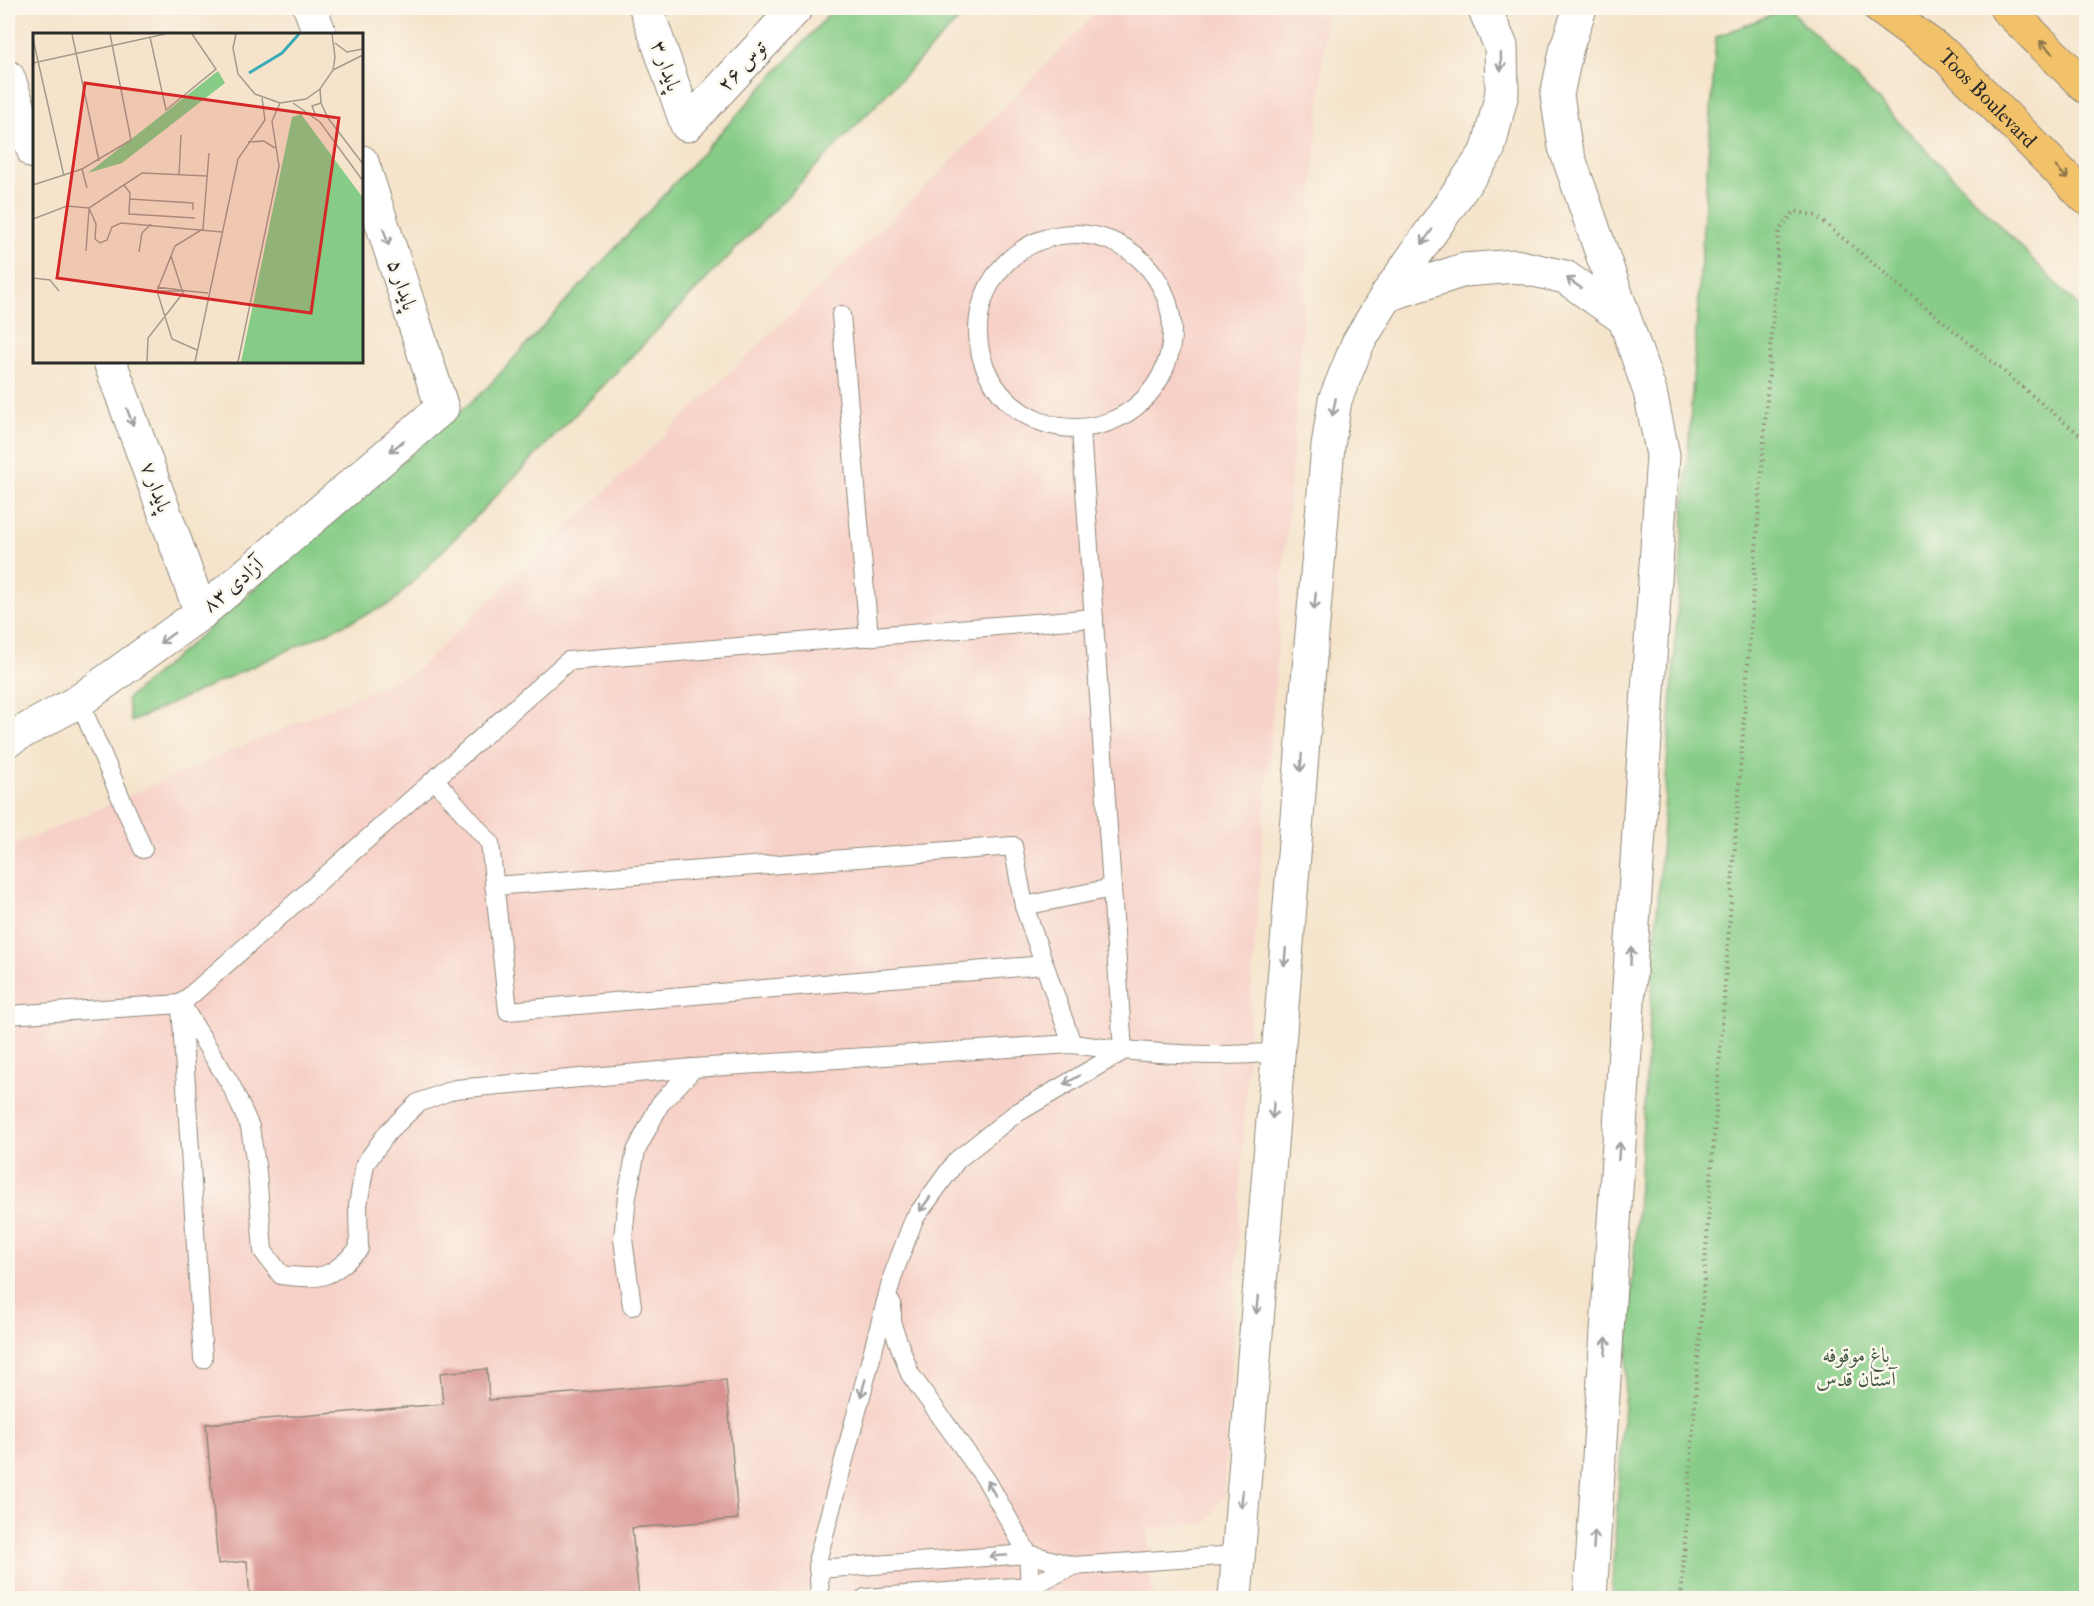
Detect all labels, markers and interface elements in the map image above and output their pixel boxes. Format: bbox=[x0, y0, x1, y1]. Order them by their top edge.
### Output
inset map bbox=[33, 33, 363, 363]
street label: توس ۲۶ bbox=[711, 34, 773, 98]
street label: پایدار ۳ bbox=[644, 37, 688, 96]
one-way arrow bbox=[2039, 40, 2054, 55]
street label: Toos Boulevard bbox=[1933, 43, 2043, 154]
one-way arrow bbox=[1495, 52, 1507, 72]
one-way arrow bbox=[2055, 166, 2069, 181]
one-way arrow bbox=[381, 227, 392, 246]
one-way arrow bbox=[1421, 228, 1433, 244]
street label: پایدار ۵ bbox=[380, 256, 423, 315]
one-way arrow bbox=[1566, 277, 1583, 289]
one-way arrow bbox=[1328, 396, 1339, 416]
one-way arrow bbox=[126, 407, 137, 425]
one-way arrow bbox=[389, 439, 405, 452]
street label: پایدار ۷ bbox=[133, 458, 178, 517]
street label: آزادی ۸۳ bbox=[197, 550, 271, 618]
one-way arrow bbox=[1309, 590, 1320, 610]
one-way arrow bbox=[159, 631, 175, 644]
one-way arrow bbox=[1295, 752, 1306, 772]
one-way arrow bbox=[1279, 947, 1290, 967]
one-way arrow bbox=[1626, 947, 1637, 967]
one-way arrow bbox=[1064, 1075, 1081, 1087]
one-way arrow bbox=[1267, 1100, 1278, 1120]
one-way arrow bbox=[1613, 1141, 1624, 1161]
one-way arrow bbox=[919, 1195, 931, 1211]
one-way arrow bbox=[1251, 1294, 1262, 1314]
one-way arrow bbox=[1601, 1336, 1612, 1356]
park label: باغ موقوفه آستان قدس bbox=[1816, 1342, 1898, 1393]
one-way arrow bbox=[857, 1378, 868, 1397]
one-way arrow bbox=[984, 1479, 996, 1496]
one-way arrow bbox=[1236, 1489, 1247, 1508]
one-way arrow bbox=[1588, 1531, 1599, 1551]
one-way arrow bbox=[988, 1551, 1008, 1562]

